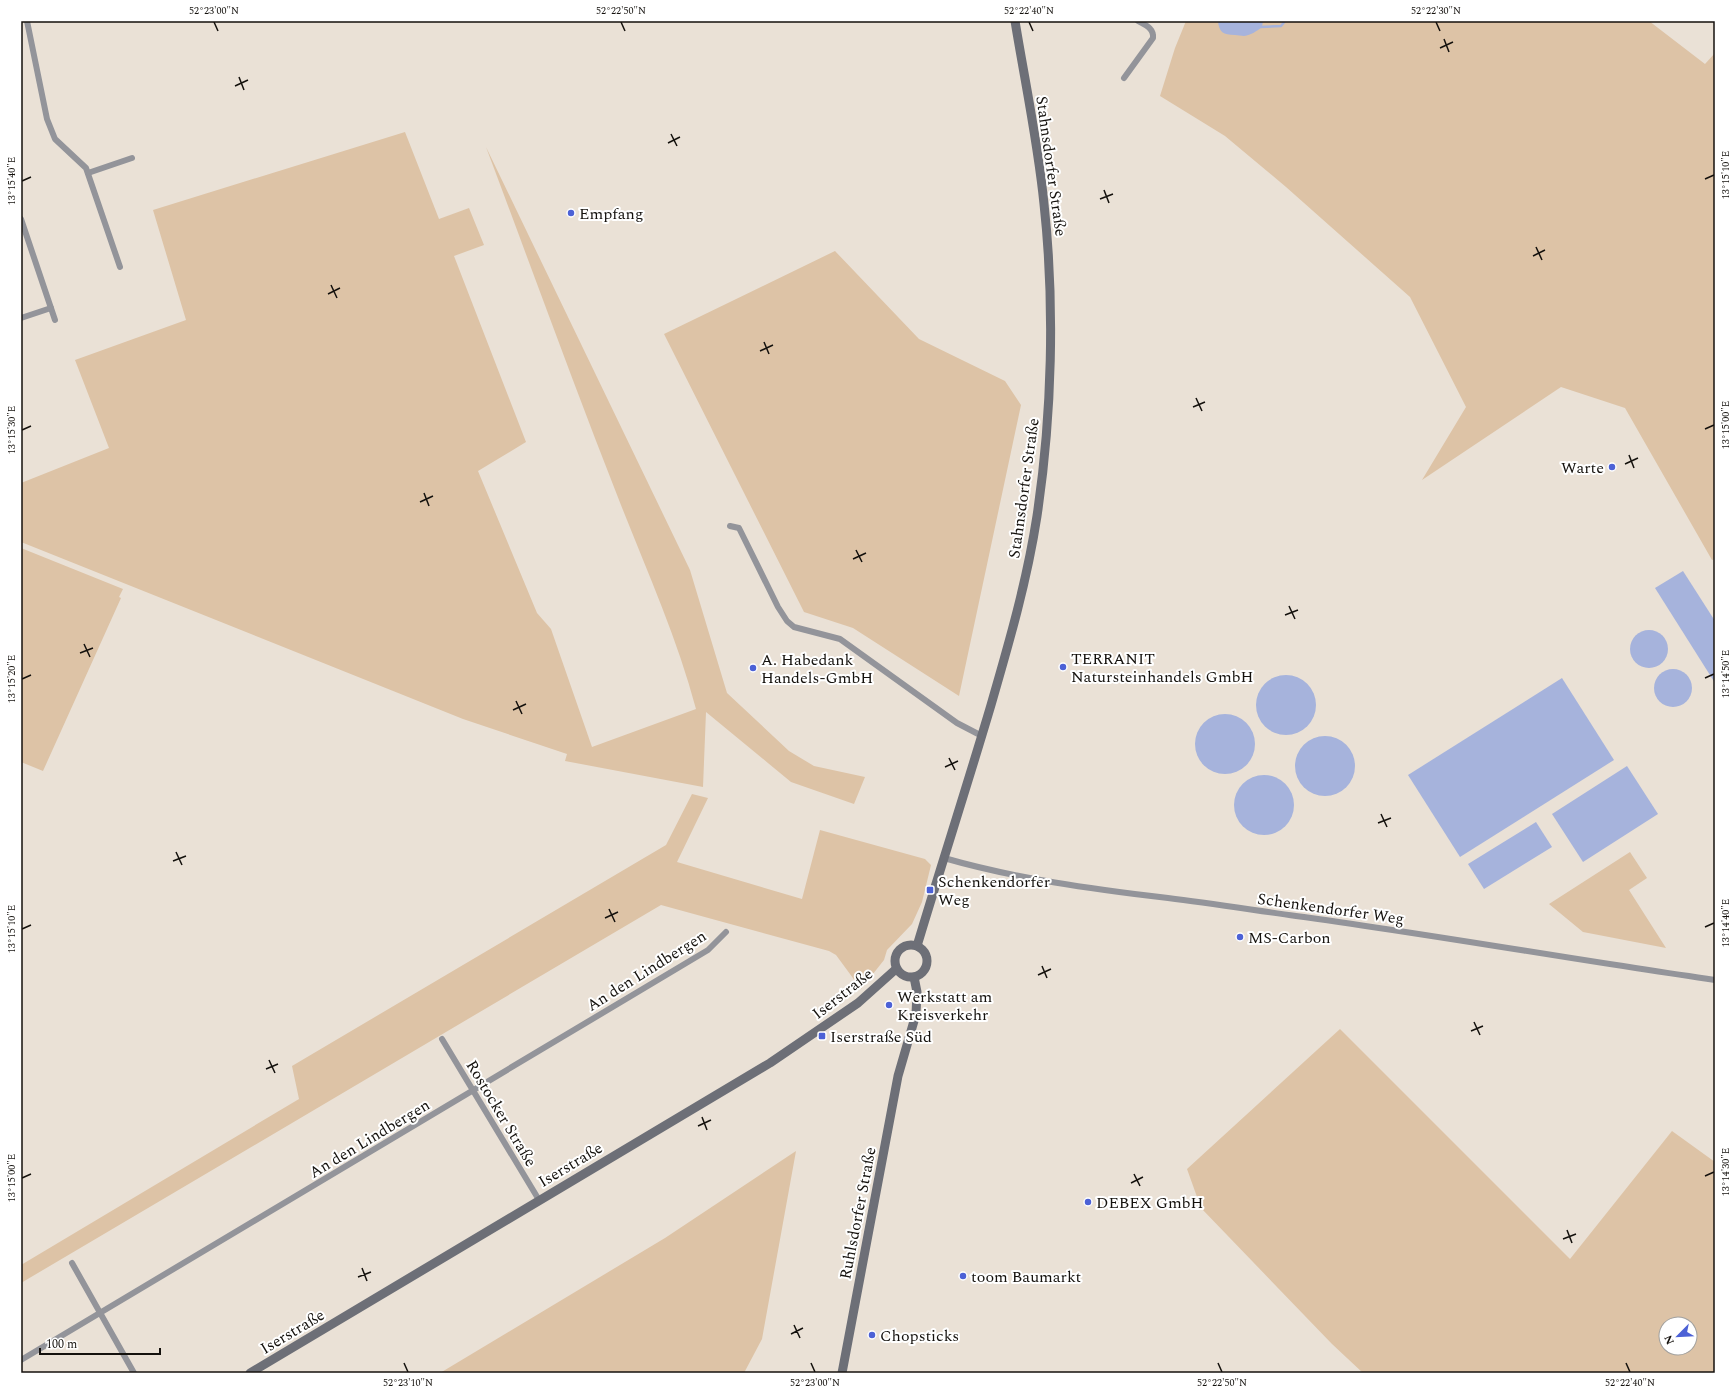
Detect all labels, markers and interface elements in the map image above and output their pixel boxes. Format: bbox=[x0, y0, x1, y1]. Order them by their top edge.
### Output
text: 52°23'00"N bbox=[189, 3, 239, 19]
text: 52°22'50"N bbox=[596, 3, 646, 19]
text: 52°22'40"N bbox=[1004, 3, 1054, 19]
text: 52°22'30"N bbox=[1411, 3, 1461, 19]
street label: Stahnsdorfer Straße bbox=[1029, 94, 1073, 238]
text: 13°15'10"E bbox=[1718, 151, 1734, 199]
text: 13°15'40"E bbox=[4, 157, 20, 205]
place label: Empfang bbox=[579, 202, 644, 226]
marker: Empfang bbox=[566, 208, 576, 218]
text: 13°15'00"E bbox=[1718, 401, 1734, 449]
text: 13°15'30"E bbox=[4, 406, 20, 454]
street label: Stahnsdorfer Straße bbox=[1002, 416, 1046, 560]
place label: Warte bbox=[1561, 456, 1604, 480]
marker: Warte bbox=[1607, 462, 1617, 472]
place label: TERRANIT Natursteinhandels GmbH bbox=[1071, 647, 1253, 689]
place label: A. Habedank Handels-GmbH bbox=[761, 648, 873, 690]
text: 13°14'50"E bbox=[1718, 650, 1734, 698]
text: 13°15'20"E bbox=[4, 655, 20, 703]
marker: TERRANIT Natursteinhandels GmbH bbox=[1058, 662, 1068, 672]
marker: A. Habedank Handels-GmbH bbox=[748, 663, 758, 673]
place label: Schenkendorfer Weg bbox=[938, 870, 1050, 912]
marker: Schenkendorfer Weg bbox=[925, 885, 935, 895]
street label: Schenkendorfer Weg bbox=[1256, 887, 1406, 931]
text: 13°14'40"E bbox=[1718, 899, 1734, 947]
text: 13°15'10"E bbox=[4, 905, 20, 953]
street label: An den Lindbergen bbox=[582, 924, 711, 1017]
place label: MS-Carbon bbox=[1248, 926, 1331, 950]
marker: MS-Carbon bbox=[1235, 932, 1245, 942]
street label: Iserstraße bbox=[807, 962, 878, 1025]
place label: Werkstatt am Kreisverkehr bbox=[897, 985, 992, 1027]
marker: Werkstatt am Kreisverkehr bbox=[884, 1000, 894, 1010]
place label: Iserstraße Süd bbox=[830, 1025, 932, 1049]
marker: Iserstraße Süd bbox=[817, 1031, 827, 1041]
street label: Rostocker Straße bbox=[460, 1056, 543, 1172]
street label: An den Lindbergen bbox=[304, 1093, 435, 1185]
street label: Iserstraße bbox=[534, 1136, 607, 1194]
street label: Ruhlsdorfer Straße bbox=[833, 1145, 883, 1281]
text: 13°14'30"E bbox=[1718, 1148, 1734, 1196]
text: 13°15'00"E bbox=[4, 1154, 20, 1202]
place label: DEBEX GmbH bbox=[1096, 1191, 1203, 1215]
marker: DEBEX GmbH bbox=[1083, 1197, 1093, 1207]
place label: toom Baumarkt bbox=[971, 1265, 1082, 1289]
marker: toom Baumarkt bbox=[958, 1271, 968, 1281]
street label: Iserstraße bbox=[256, 1303, 329, 1361]
north arrow bbox=[1658, 1316, 1698, 1356]
place label: Chopsticks bbox=[880, 1324, 959, 1348]
scale bar bbox=[40, 1330, 160, 1356]
marker: Chopsticks bbox=[867, 1330, 877, 1340]
text: N bbox=[1660, 1332, 1679, 1347]
text: 100 m bbox=[46, 1335, 77, 1354]
text: 52°23'10"N bbox=[383, 1375, 433, 1391]
text: 52°23'00"N bbox=[790, 1375, 840, 1391]
text: 52°22'50"N bbox=[1197, 1375, 1247, 1391]
text: 52°22'40"N bbox=[1605, 1375, 1655, 1391]

